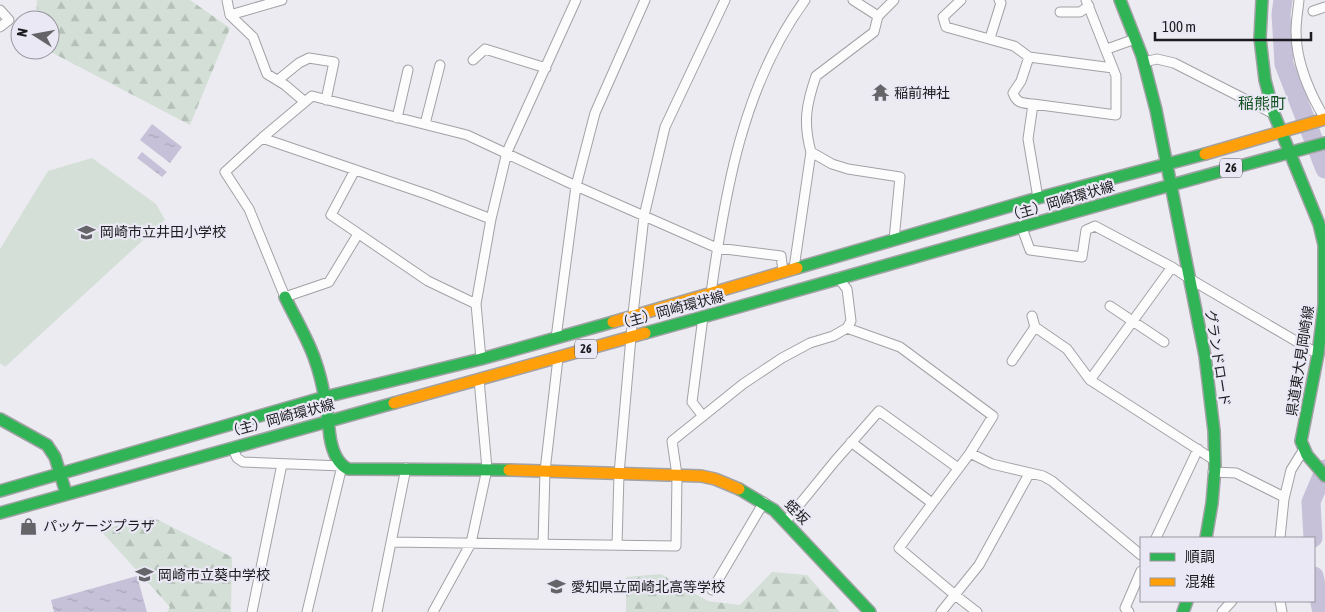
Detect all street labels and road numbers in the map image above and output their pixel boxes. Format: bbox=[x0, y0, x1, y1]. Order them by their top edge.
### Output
road number: 26 bbox=[1220, 158, 1242, 178]
street label: （主）岡崎環状線 bbox=[1004, 178, 1116, 224]
street label: （主）岡崎環状線 bbox=[614, 288, 726, 332]
street label: 県道東大見岡崎線 bbox=[1283, 304, 1317, 418]
street label: グランドロード bbox=[1202, 308, 1234, 408]
road number: 26 bbox=[575, 339, 597, 358]
street label: （主）岡崎環状線 bbox=[224, 396, 336, 440]
street label: 蛭坂 bbox=[781, 496, 813, 528]

